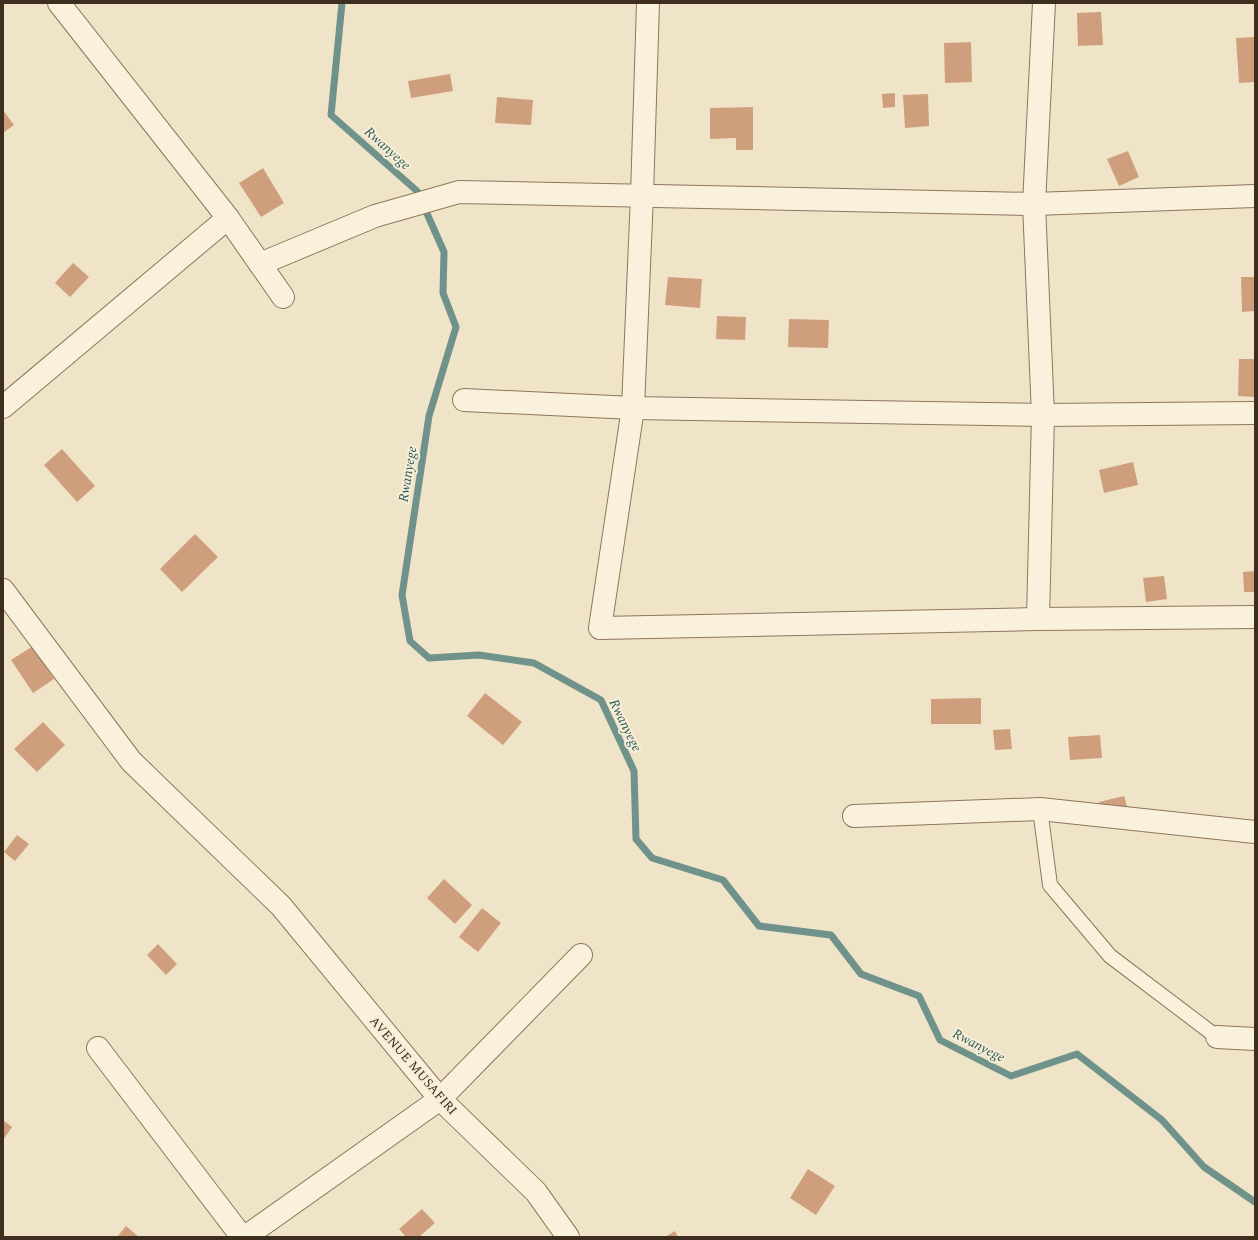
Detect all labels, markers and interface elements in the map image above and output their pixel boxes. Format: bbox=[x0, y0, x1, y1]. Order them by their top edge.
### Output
water label: Rwanyege bbox=[360, 122, 416, 175]
water label: Rwanyege bbox=[393, 444, 422, 504]
water label: Rwanyege bbox=[604, 695, 647, 755]
street label: AVENUE MUSAFIRI bbox=[365, 1012, 462, 1120]
water label: Rwanyege bbox=[949, 1023, 1009, 1068]

